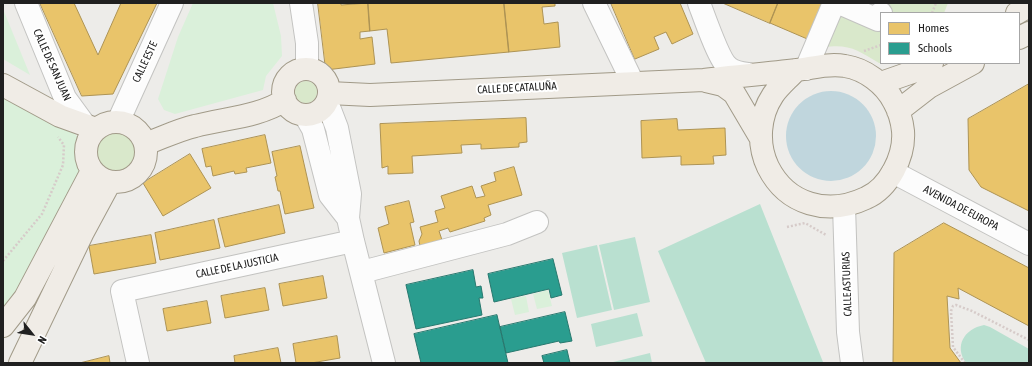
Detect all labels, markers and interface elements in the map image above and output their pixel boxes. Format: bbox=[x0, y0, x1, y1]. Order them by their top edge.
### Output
legend bbox=[880, 12, 1020, 64]
text: Homes bbox=[918, 21, 949, 35]
street label: CALLE DE SAN JUAN bbox=[30, 27, 74, 103]
street label: CALLE ESTE bbox=[130, 39, 160, 85]
text: Schools bbox=[918, 41, 952, 55]
street label: CALLE DE CATALUÑA bbox=[477, 79, 557, 97]
street label: AVENIDA DE EUROPA bbox=[921, 183, 1001, 233]
street label: CALLE DE LA JUSTICIA bbox=[195, 251, 279, 281]
street label: CALLE ASTURIAS bbox=[839, 251, 855, 317]
north arrow bbox=[12, 314, 52, 354]
text: N bbox=[36, 334, 49, 346]

